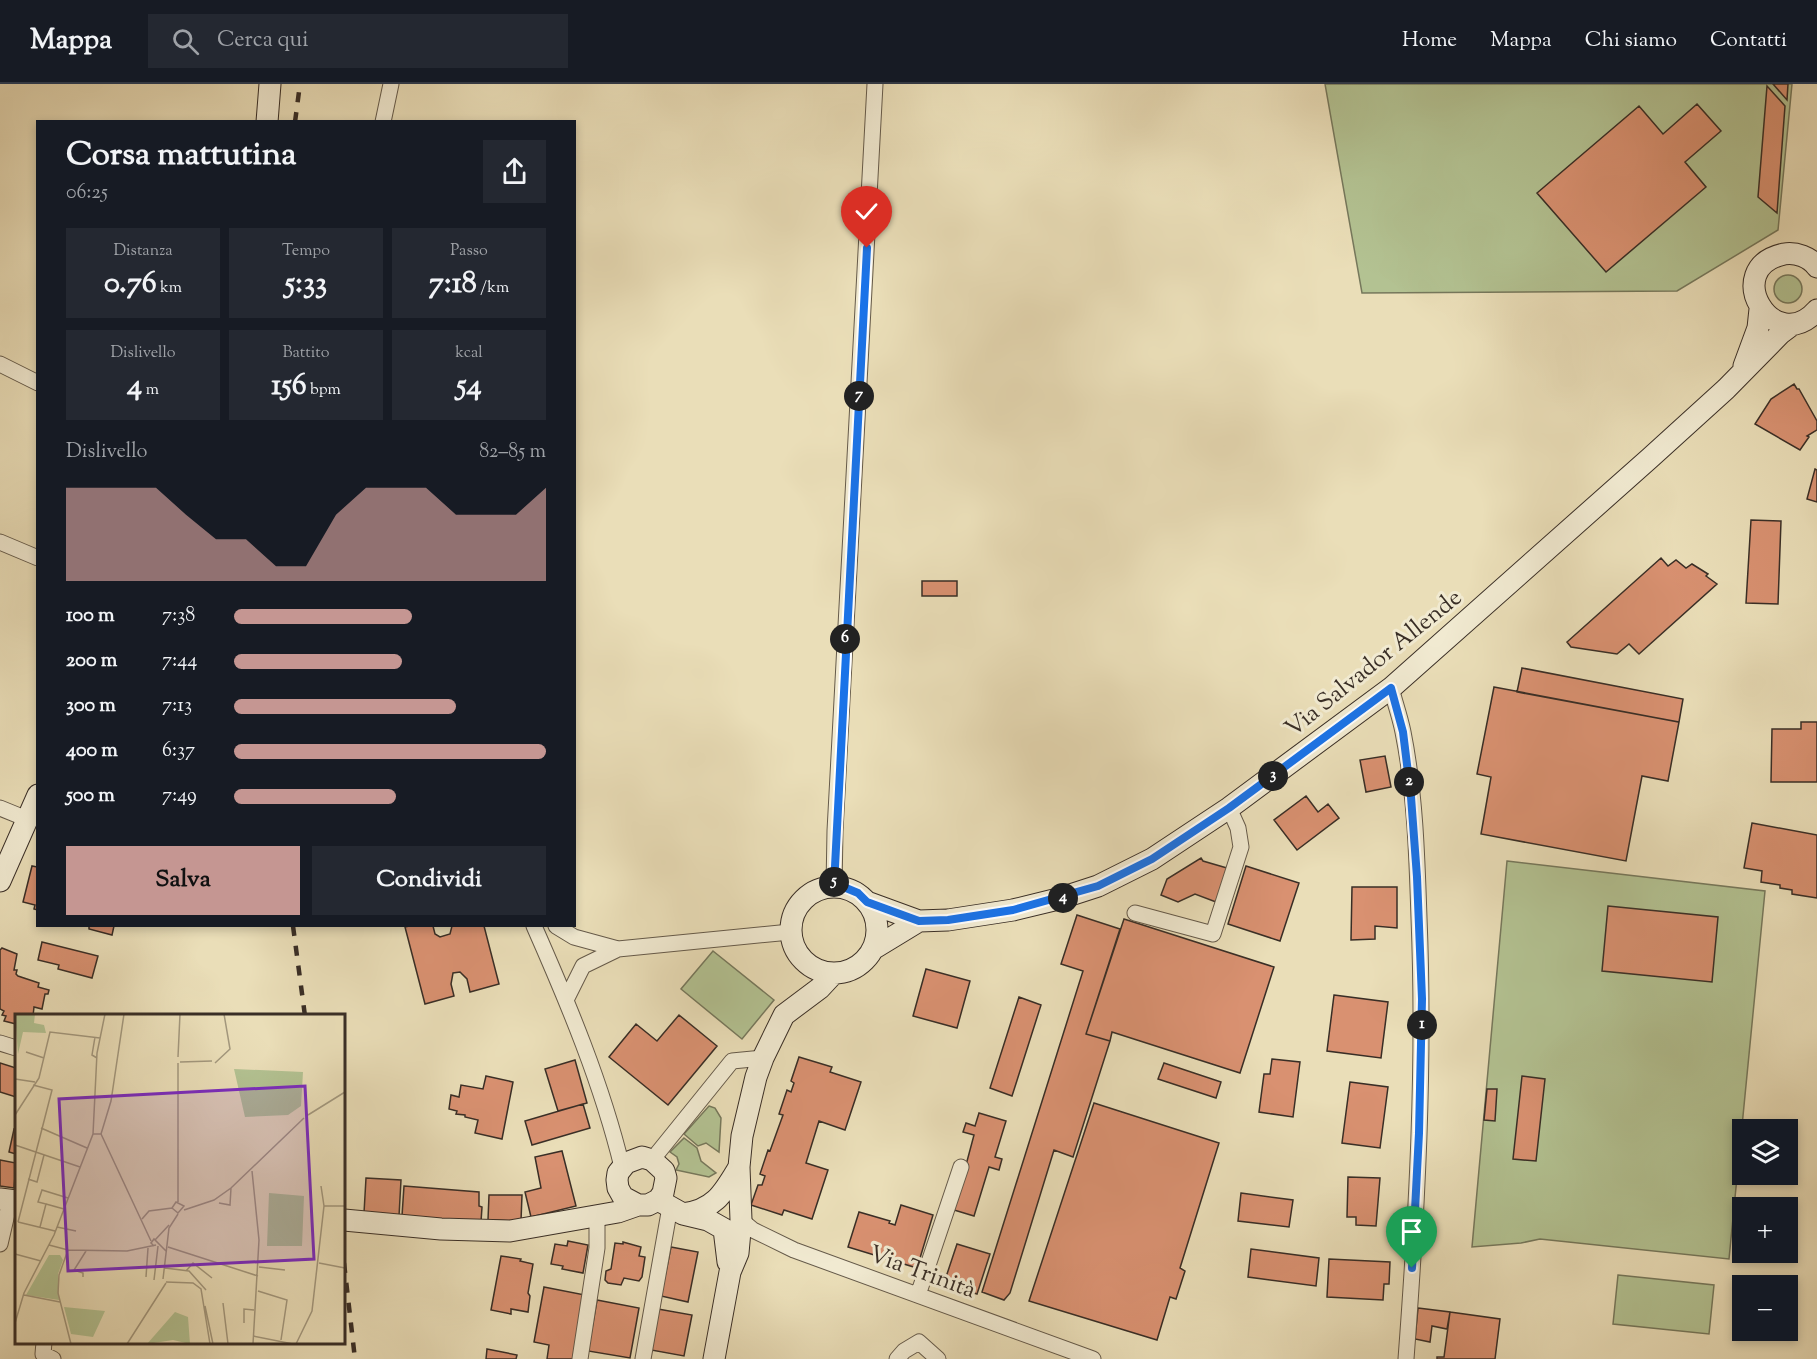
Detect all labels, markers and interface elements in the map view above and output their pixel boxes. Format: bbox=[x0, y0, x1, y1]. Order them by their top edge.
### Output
search box bbox=[148, 14, 568, 68]
text: Mappa bbox=[30, 21, 112, 61]
icon: search bbox=[169, 25, 202, 58]
text: Cerca qui bbox=[217, 25, 308, 57]
text: Home bbox=[1402, 26, 1457, 56]
text: Mappa bbox=[1490, 26, 1552, 56]
text: Chi siamo bbox=[1585, 26, 1677, 56]
text: Contatti bbox=[1710, 26, 1787, 56]
text: Corsa mattutina bbox=[66, 132, 296, 180]
button: share bbox=[483, 140, 546, 203]
text: 06:25 bbox=[66, 179, 108, 208]
pin bbox=[841, 186, 892, 248]
icon: check bbox=[850, 195, 883, 228]
text: Distanza bbox=[113, 240, 173, 263]
text: Tempo bbox=[282, 240, 330, 263]
text: Passo bbox=[450, 240, 488, 263]
text: 0.76 bbox=[104, 263, 157, 306]
text: 5:33 bbox=[285, 263, 327, 306]
text: 7:18 bbox=[429, 263, 477, 306]
text: km bbox=[157, 277, 182, 300]
text: /km bbox=[477, 277, 509, 300]
text: Dislivello bbox=[110, 342, 176, 365]
text: Battito bbox=[283, 342, 329, 365]
text: kcal bbox=[455, 342, 483, 365]
text: 4 bbox=[127, 365, 142, 408]
text: 156 bbox=[271, 365, 307, 408]
text: 54 bbox=[456, 365, 482, 408]
text: m bbox=[142, 379, 159, 402]
text: bpm bbox=[307, 379, 341, 402]
pin: 7 bbox=[844, 381, 874, 411]
text: 7 bbox=[855, 384, 863, 407]
text: Dislivello bbox=[66, 438, 148, 467]
text: 82–85 m bbox=[479, 438, 546, 467]
street label: Via Salvador Allende bbox=[1278, 582, 1470, 746]
text: 100 m bbox=[66, 602, 115, 631]
text: 7:38 bbox=[162, 602, 195, 631]
pin: 6 bbox=[830, 624, 860, 654]
text: 6 bbox=[841, 627, 849, 650]
text: 200 m bbox=[66, 647, 117, 676]
text: 7:44 bbox=[162, 647, 197, 676]
text: 300 m bbox=[66, 692, 116, 721]
text: 7:13 bbox=[162, 692, 192, 721]
text: 400 m bbox=[66, 737, 118, 766]
text: 6:37 bbox=[162, 737, 195, 766]
pin: 3 bbox=[1258, 761, 1288, 791]
text: 3 bbox=[1270, 764, 1276, 787]
pin: 2 bbox=[1394, 767, 1424, 797]
text: 2 bbox=[1405, 770, 1413, 793]
text: 500 m bbox=[66, 782, 115, 811]
text: 7:49 bbox=[162, 782, 197, 811]
button: Salva bbox=[66, 846, 300, 915]
button: Condividi bbox=[312, 846, 546, 915]
pin: 5 bbox=[819, 867, 849, 897]
text: 5 bbox=[831, 870, 837, 893]
pin: 4 bbox=[1048, 883, 1078, 913]
text: 4 bbox=[1059, 886, 1067, 909]
pin: 1 bbox=[1407, 1010, 1437, 1040]
text: 1 bbox=[1419, 1013, 1425, 1036]
inset map bbox=[15, 1014, 345, 1344]
map controls bbox=[1732, 1119, 1798, 1341]
button: layers bbox=[1732, 1119, 1798, 1185]
button: + bbox=[1732, 1197, 1798, 1263]
pin bbox=[1386, 1206, 1437, 1268]
icon: arrive bbox=[1395, 1215, 1428, 1248]
street label: Via Trinità bbox=[864, 1238, 980, 1308]
button: − bbox=[1732, 1275, 1798, 1341]

